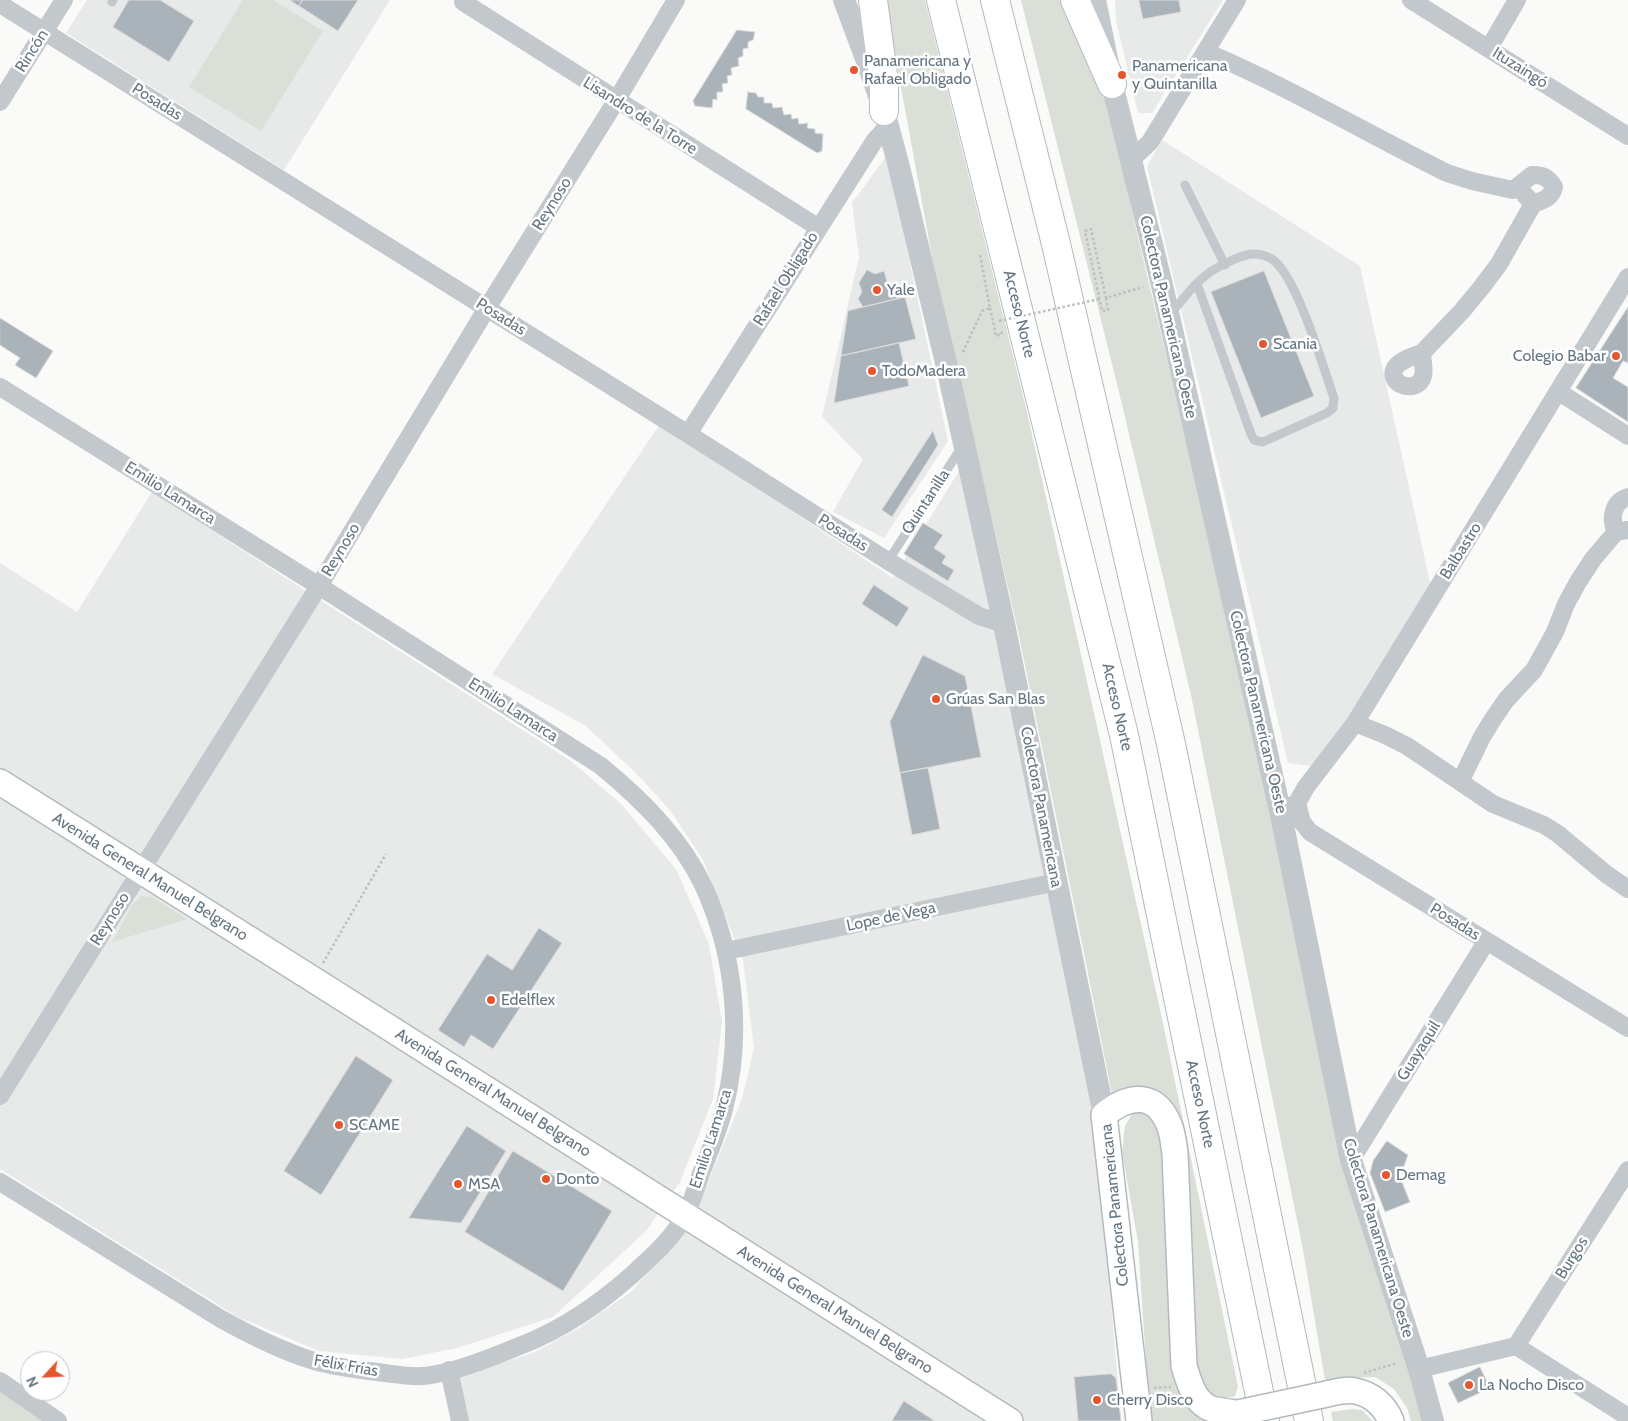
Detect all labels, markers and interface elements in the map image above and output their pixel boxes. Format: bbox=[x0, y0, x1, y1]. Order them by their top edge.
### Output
street label: Rincón bbox=[11, 26, 53, 76]
street label: Ituzaingó bbox=[1489, 43, 1551, 93]
place label: Panamericana y Rafael Obligado bbox=[864, 51, 971, 89]
place label: Panamericana y Quintanilla bbox=[1132, 56, 1227, 94]
marker: Panamericana y Rafael Obligado bbox=[848, 64, 860, 76]
marker: Panamericana y Quintanilla bbox=[1116, 69, 1128, 81]
street label: Lisandro de la Torre bbox=[580, 73, 700, 159]
street label: Posadas bbox=[128, 79, 186, 125]
street label: Reynoso bbox=[528, 174, 576, 234]
street label: Colectora Panamericana Oeste bbox=[1135, 214, 1201, 420]
street label: Rafael Obligado bbox=[749, 228, 823, 330]
street label: Acceso Norte bbox=[999, 268, 1039, 360]
place label: Yale bbox=[887, 280, 915, 300]
marker: Yale bbox=[871, 284, 883, 296]
street label: Posadas bbox=[472, 294, 530, 340]
place label: Scania bbox=[1273, 334, 1317, 354]
marker: Scania bbox=[1257, 338, 1269, 350]
place label: Colegio Babar bbox=[1513, 346, 1606, 366]
marker: Colegio Babar bbox=[1610, 350, 1622, 362]
place label: TodoMadera bbox=[882, 361, 966, 381]
marker: TodoMadera bbox=[866, 365, 878, 377]
street label: Emilio Lamarca bbox=[121, 458, 219, 528]
street label: Quintanilla bbox=[898, 466, 954, 538]
street label: Posadas bbox=[814, 510, 872, 556]
street label: Balbastro bbox=[1436, 519, 1486, 583]
street label: Reynoso bbox=[318, 520, 364, 580]
street label: Colectora Panamericana Oeste bbox=[1225, 609, 1291, 815]
street label: Acceso Norte bbox=[1098, 661, 1136, 753]
street label: Emilio Lamarca bbox=[465, 674, 561, 746]
place label: Grúas San Blas bbox=[946, 689, 1045, 709]
marker: Grúas San Blas bbox=[930, 693, 942, 705]
street label: Colectora Panamericana bbox=[1016, 725, 1066, 889]
street label: Avenida General Manuel Belgrano bbox=[49, 809, 251, 945]
street label: Reynoso bbox=[86, 889, 134, 949]
street label: Lope de Vega bbox=[845, 898, 937, 936]
street label: Posadas bbox=[1426, 899, 1484, 945]
place label: Edelflex bbox=[501, 990, 555, 1010]
marker: Edelflex bbox=[485, 994, 497, 1006]
street label: Guayaquil bbox=[1393, 1018, 1445, 1084]
street label: Avenida General Manuel Belgrano bbox=[392, 1025, 594, 1161]
street label: Acceso Norte bbox=[1181, 1058, 1219, 1150]
street label: Emilio Lamarca bbox=[686, 1087, 736, 1191]
place label: SCAME bbox=[349, 1115, 400, 1135]
marker: SCAME bbox=[333, 1119, 345, 1131]
street label: Colectora Panamericana bbox=[1097, 1123, 1133, 1287]
street label: Colectora Panamericana Oeste bbox=[1338, 1136, 1418, 1340]
place label: Demag bbox=[1396, 1165, 1445, 1185]
place label: Donto bbox=[556, 1169, 599, 1189]
marker: Demag bbox=[1380, 1169, 1392, 1181]
marker: Donto bbox=[540, 1173, 552, 1185]
place label: MSA bbox=[468, 1174, 500, 1194]
marker: MSA bbox=[452, 1178, 464, 1190]
street label: Burgos bbox=[1552, 1233, 1592, 1283]
street label: Avenida General Manuel Belgrano bbox=[734, 1242, 936, 1378]
north arrow bbox=[20, 1351, 70, 1401]
street label: Félix Frías bbox=[313, 1351, 379, 1381]
text: N bbox=[22, 1374, 43, 1390]
place label: La Nocho Disco bbox=[1479, 1375, 1584, 1395]
marker: La Nocho Disco bbox=[1463, 1379, 1475, 1391]
place label: Cherry Disco bbox=[1107, 1390, 1193, 1410]
marker: Cherry Disco bbox=[1091, 1394, 1103, 1406]

